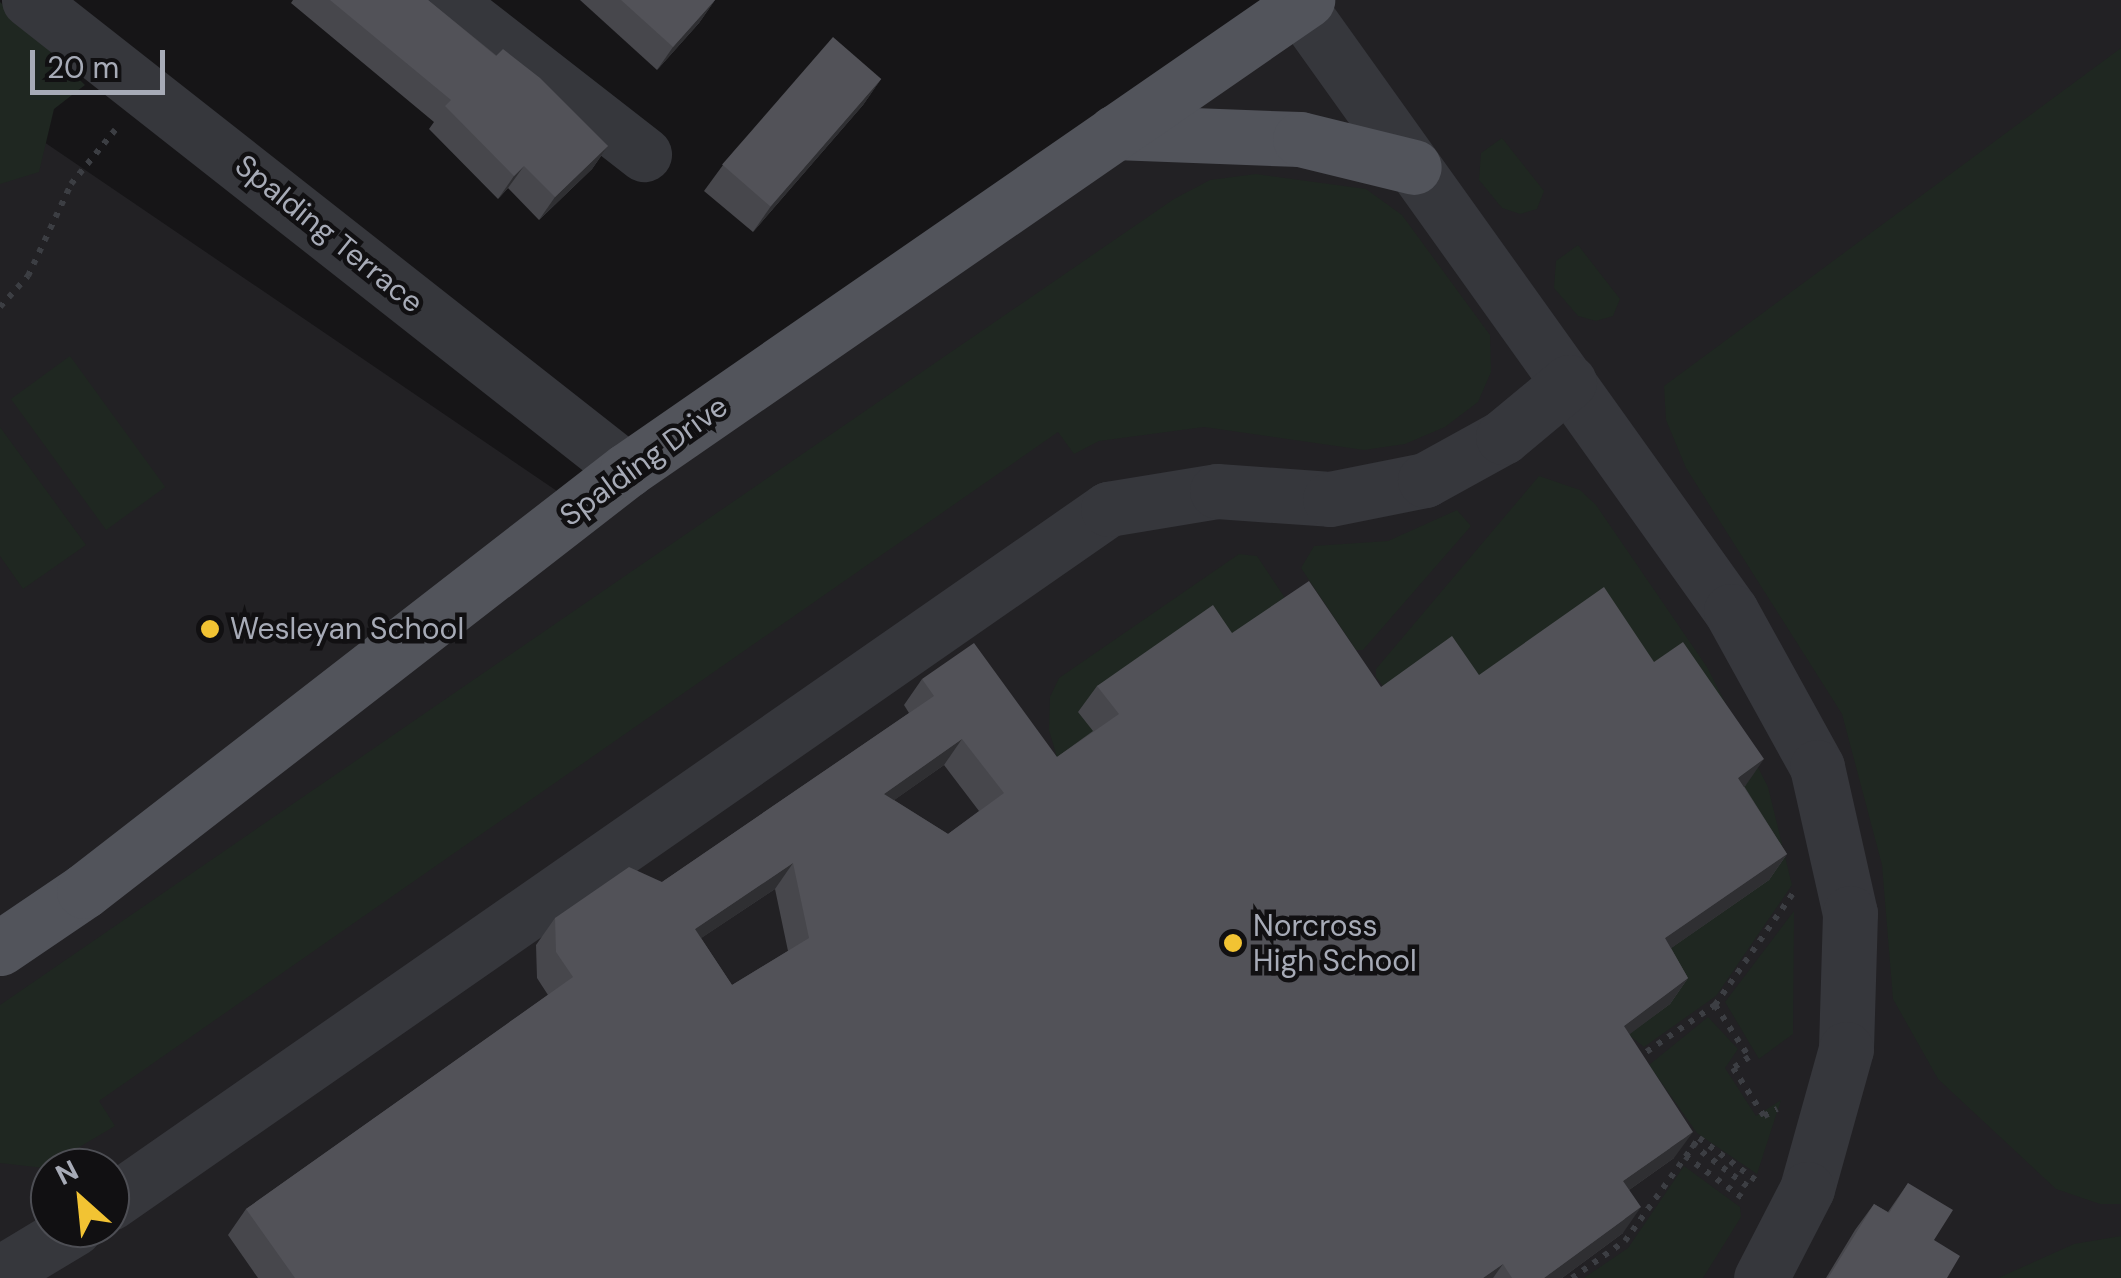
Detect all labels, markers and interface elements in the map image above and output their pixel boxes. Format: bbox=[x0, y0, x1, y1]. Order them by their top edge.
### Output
scale bar bbox=[35, 30, 170, 92]
text: 20 m bbox=[47, 48, 119, 87]
street label: Spalding Terrace bbox=[228, 147, 430, 321]
street label: Spalding Drive bbox=[553, 388, 735, 534]
place label: Wesleyan School bbox=[230, 611, 464, 647]
marker: Wesleyan School bbox=[199, 618, 221, 640]
place label: Norcross High School bbox=[1253, 908, 1417, 978]
marker: Norcross High School bbox=[1222, 932, 1244, 954]
north arrow bbox=[30, 1148, 130, 1248]
text: N bbox=[50, 1151, 85, 1194]

